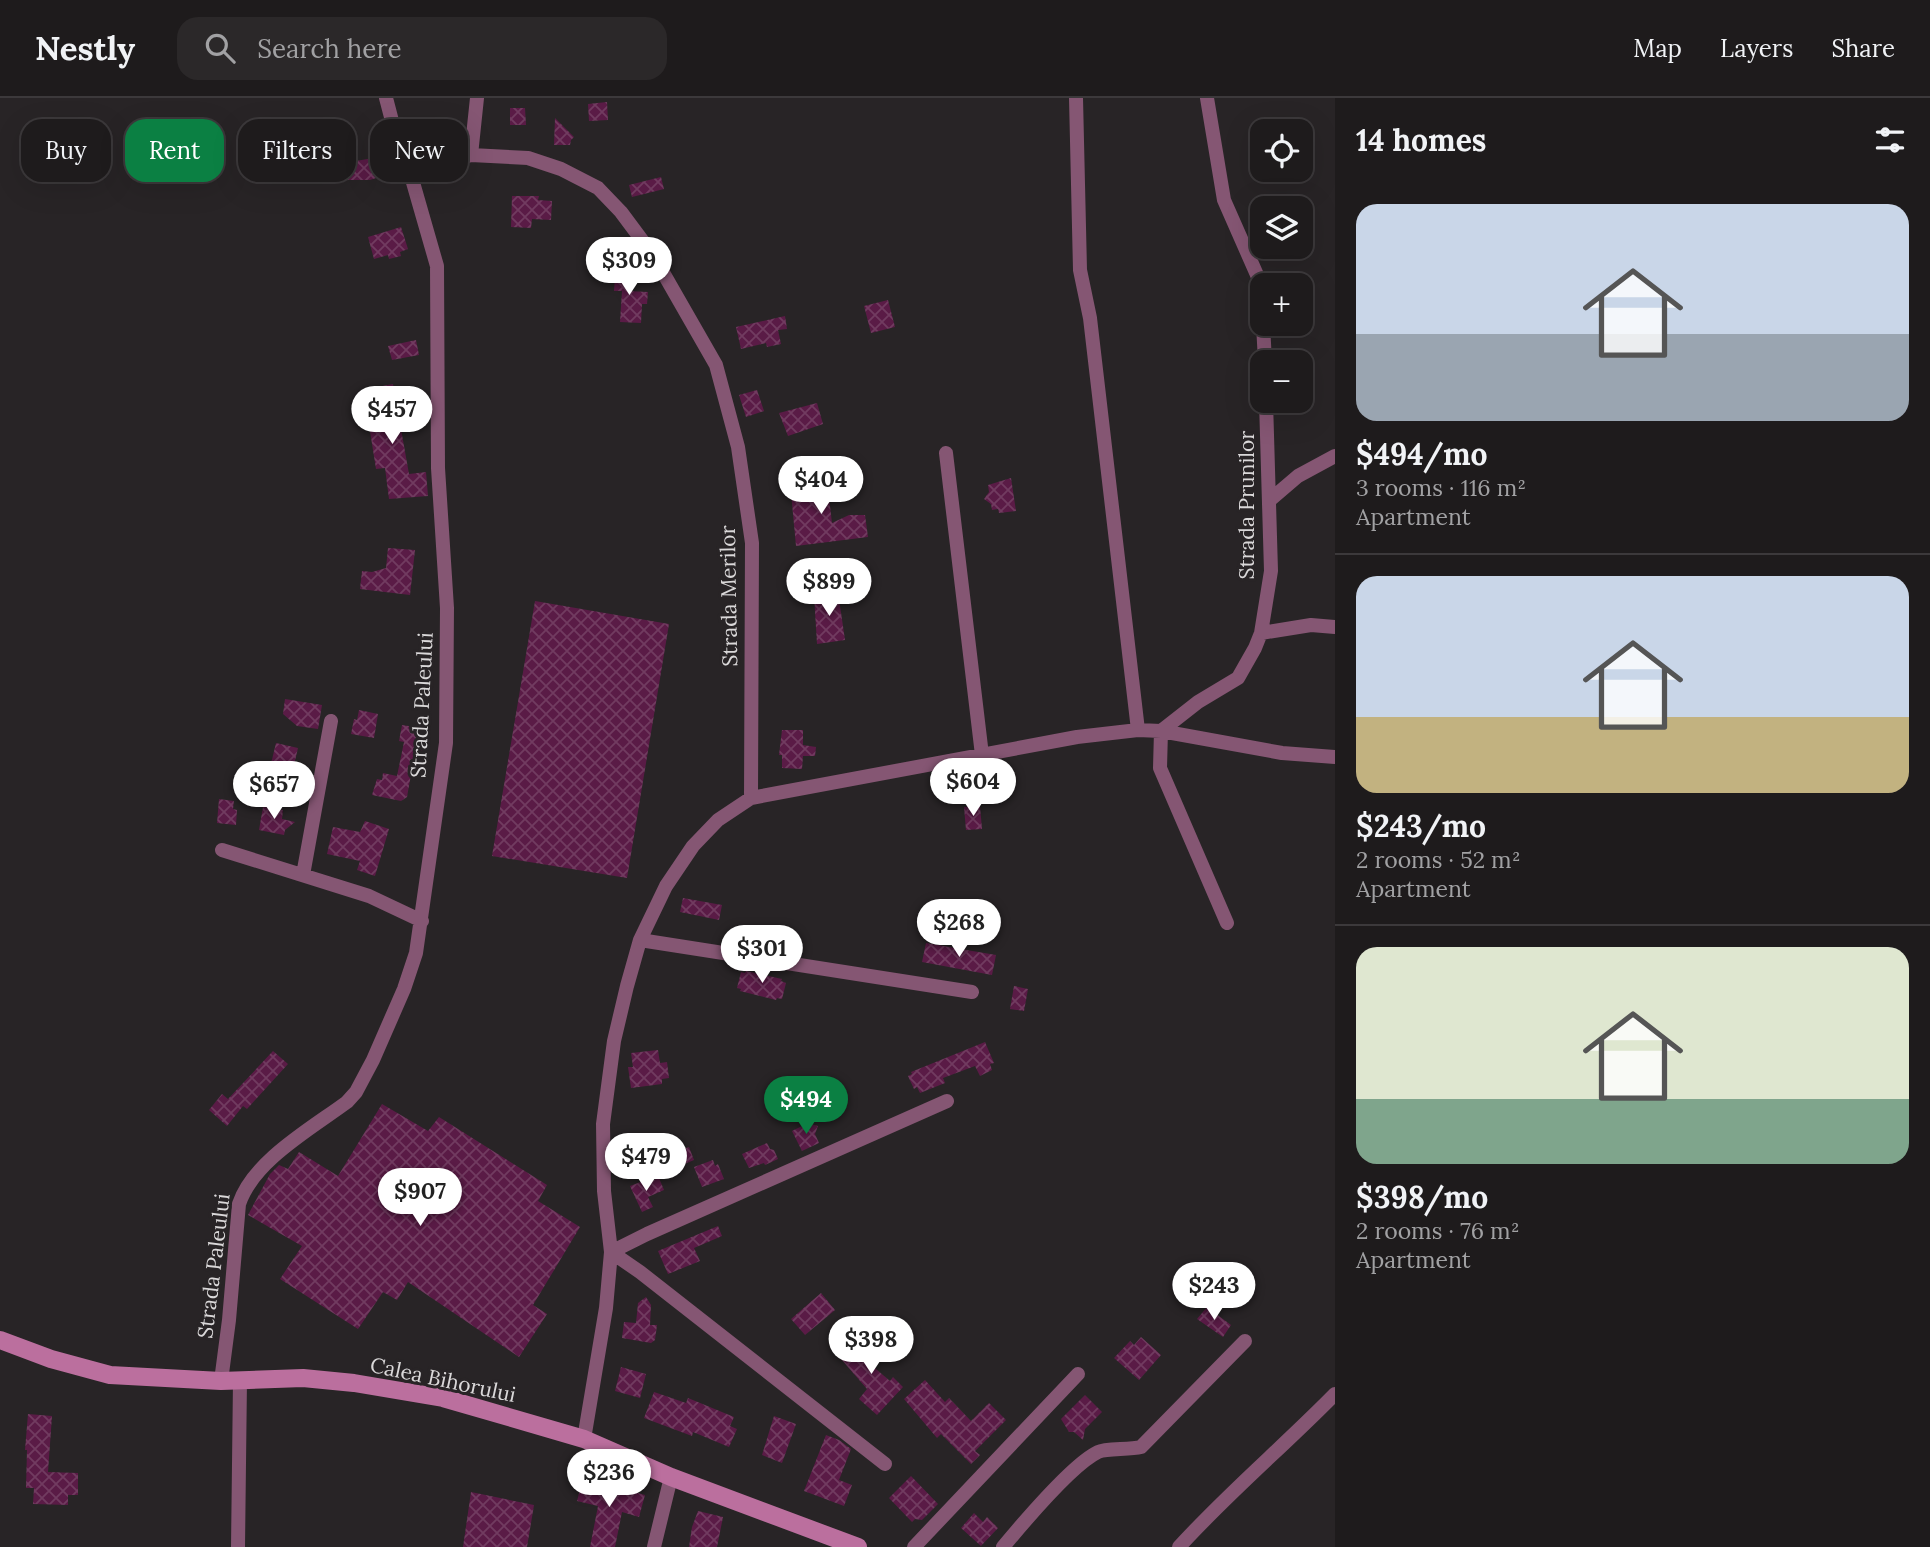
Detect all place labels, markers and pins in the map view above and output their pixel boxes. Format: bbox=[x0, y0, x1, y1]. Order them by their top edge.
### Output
pin: $309 bbox=[588, 238, 670, 297]
pin: $457 bbox=[351, 386, 433, 446]
pin: $404 bbox=[780, 456, 862, 516]
pin: $899 bbox=[788, 559, 870, 618]
pin: $604 bbox=[932, 758, 1014, 818]
pin: $657 bbox=[233, 762, 315, 821]
pin: $268 bbox=[918, 900, 1000, 959]
pin: $301 bbox=[721, 926, 803, 985]
pin: $494 bbox=[765, 1076, 847, 1136]
pin: $479 bbox=[605, 1134, 687, 1193]
pin: $907 bbox=[379, 1168, 461, 1228]
pin: $243 bbox=[1173, 1262, 1255, 1322]
pin: $398 bbox=[830, 1316, 912, 1376]
pin: $236 bbox=[568, 1450, 650, 1509]

